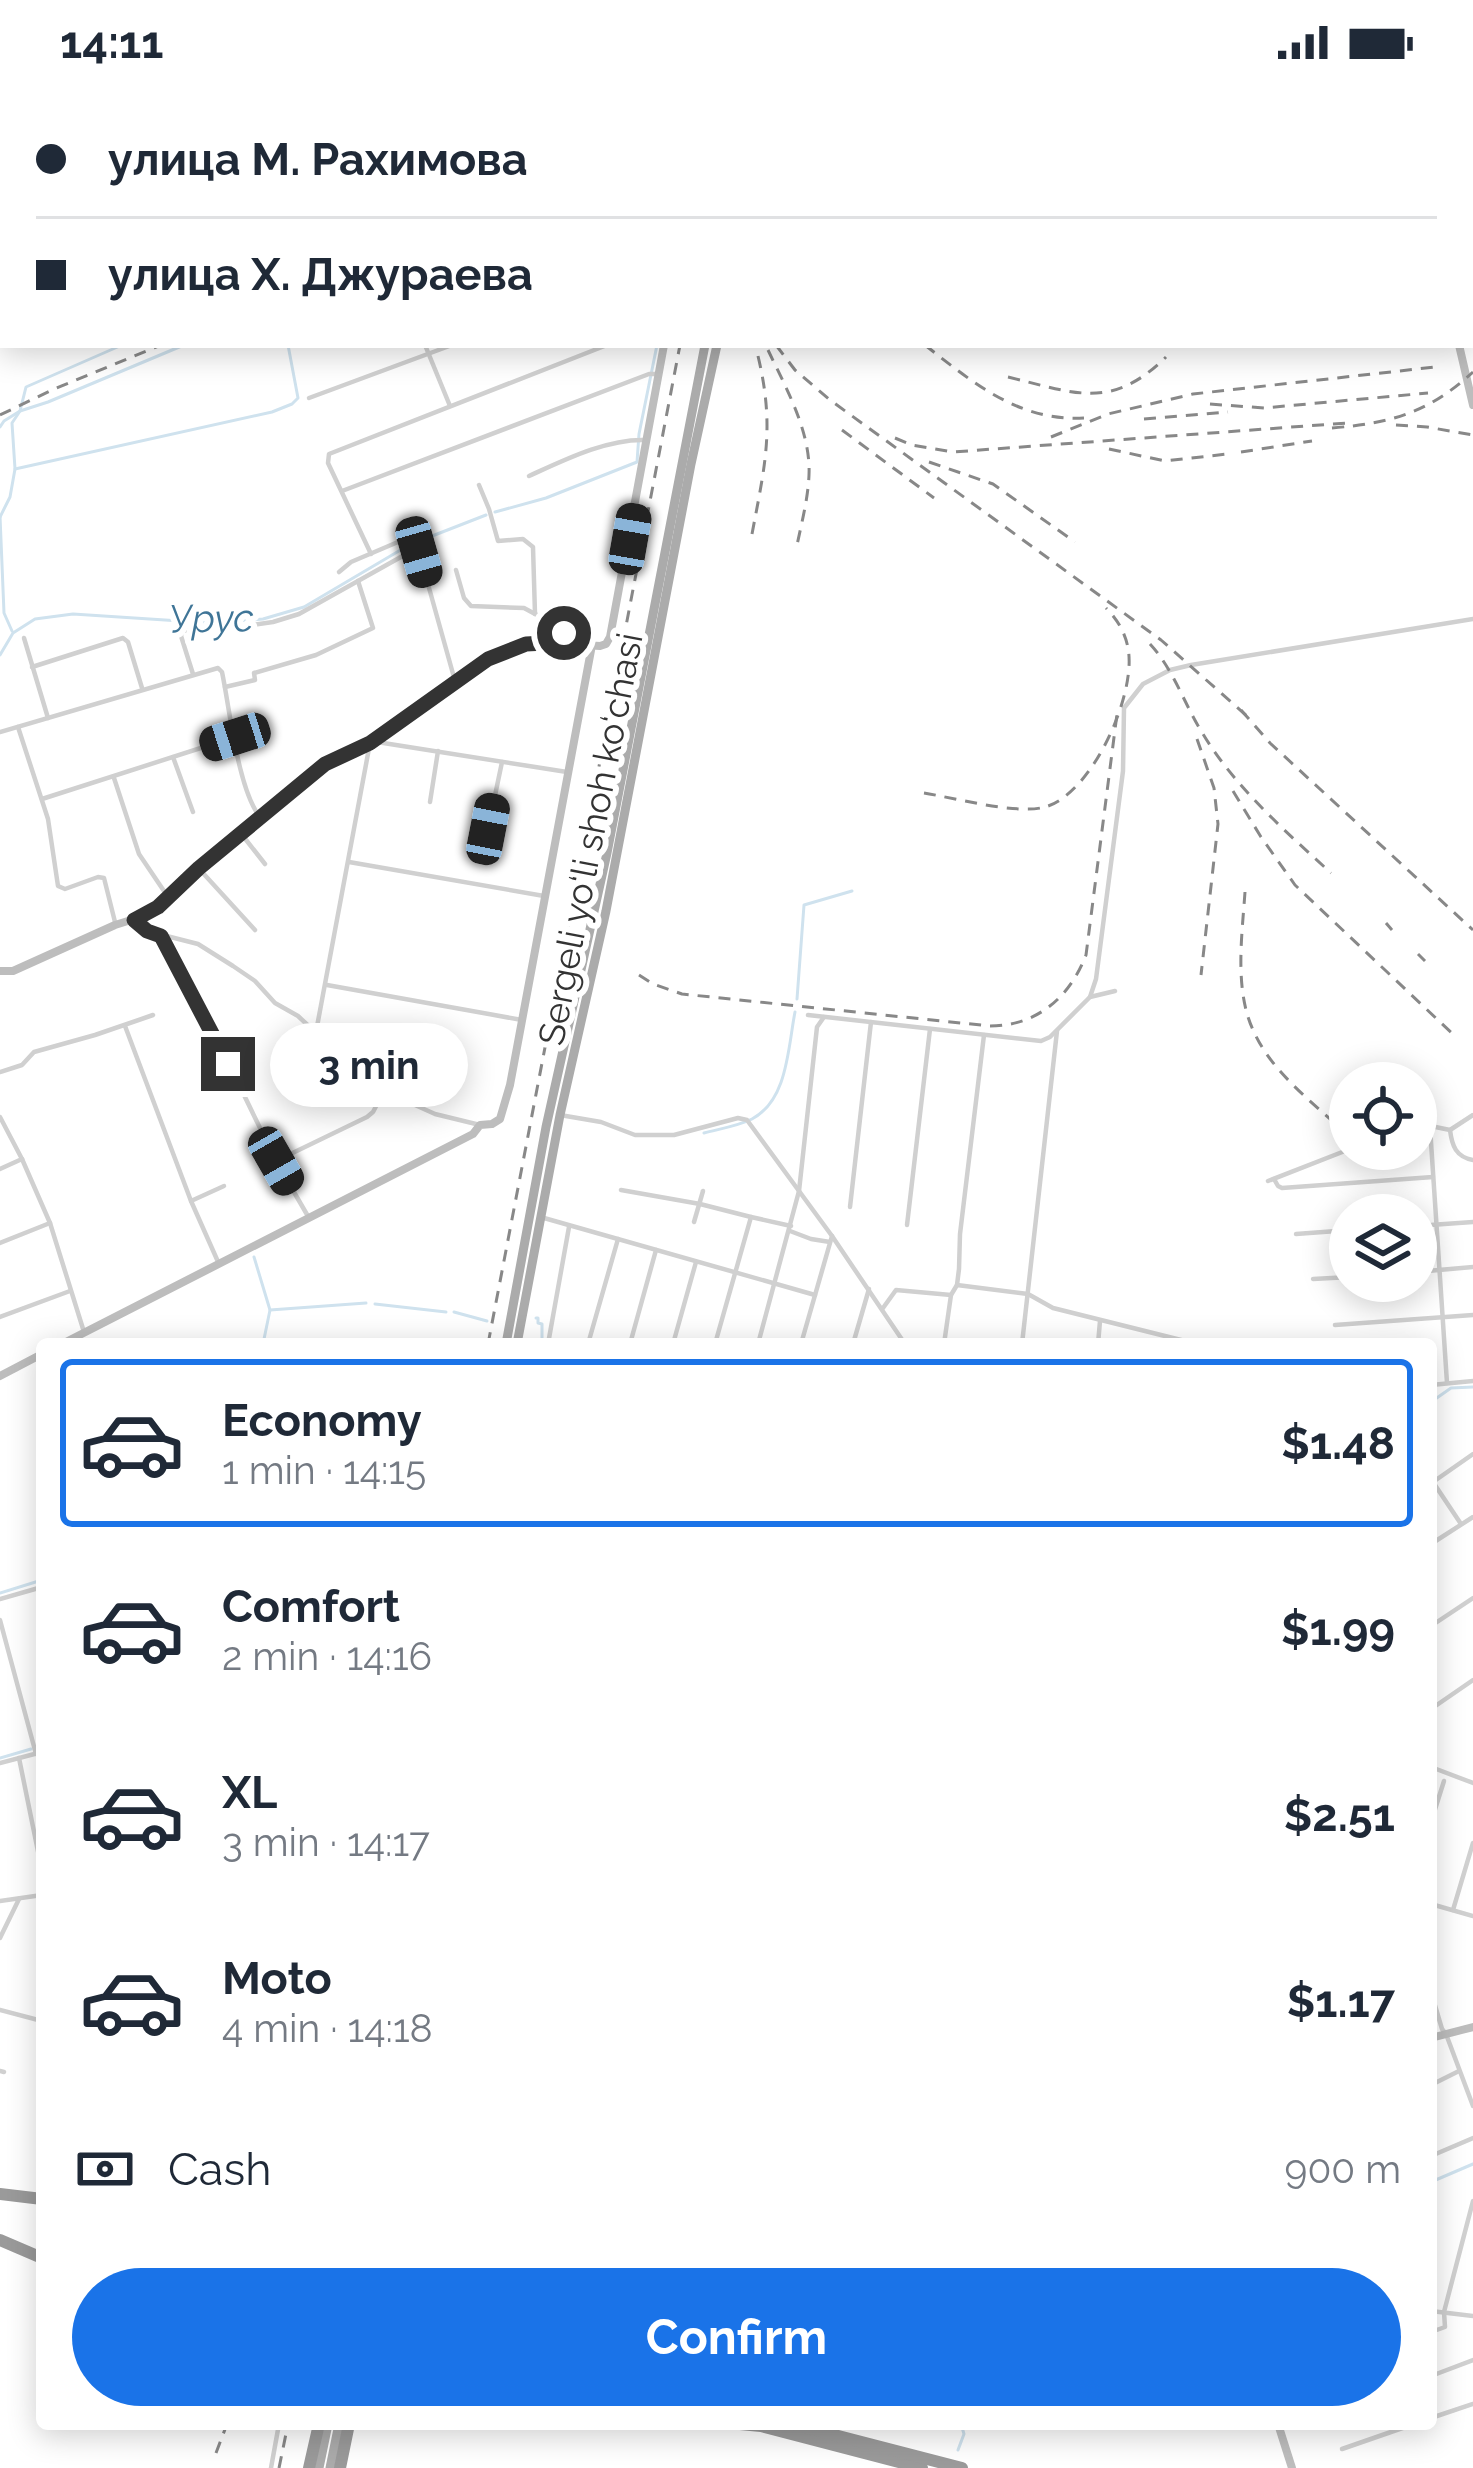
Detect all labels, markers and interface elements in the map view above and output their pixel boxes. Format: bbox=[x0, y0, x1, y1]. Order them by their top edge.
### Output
text: 14:11 bbox=[60, 16, 164, 69]
text: улица М. Рахимова bbox=[108, 133, 528, 186]
text: улица Х. Джураева bbox=[108, 248, 533, 301]
car bbox=[606, 500, 654, 578]
car bbox=[392, 512, 446, 592]
water label: Урус bbox=[168, 594, 254, 642]
route start bbox=[537, 606, 591, 660]
street label: Sergeli yo‘li shoh ko‘chasi bbox=[529, 629, 651, 1049]
car bbox=[195, 709, 275, 765]
car bbox=[463, 790, 513, 868]
callout: 3 min bbox=[270, 1022, 468, 1106]
route end bbox=[201, 1037, 255, 1091]
text: 3 min bbox=[319, 1042, 419, 1088]
map controls bbox=[1329, 1062, 1437, 1302]
button: locate bbox=[1329, 1062, 1437, 1170]
car bbox=[242, 1121, 310, 1201]
button: layers bbox=[1329, 1194, 1437, 1302]
icon: car bbox=[78, 1389, 186, 1497]
text: Economy bbox=[222, 1394, 422, 1447]
text: $1.48 bbox=[1281, 1417, 1395, 1470]
text: 1 min · 14:15 bbox=[222, 1447, 426, 1493]
icon: car bbox=[78, 1575, 186, 1683]
text: Comfort bbox=[222, 1580, 400, 1633]
text: $1.99 bbox=[1281, 1603, 1395, 1656]
text: 2 min · 14:16 bbox=[222, 1633, 432, 1679]
icon: car bbox=[78, 1761, 186, 1869]
text: XL bbox=[222, 1766, 277, 1819]
text: $2.51 bbox=[1284, 1789, 1395, 1842]
text: 3 min · 14:17 bbox=[222, 1819, 430, 1865]
icon: car bbox=[78, 1947, 186, 2055]
text: Moto bbox=[222, 1952, 332, 2005]
text: $1.17 bbox=[1287, 1975, 1395, 2028]
text: 4 min · 14:18 bbox=[222, 2005, 433, 2051]
icon: cash bbox=[72, 2136, 138, 2202]
text: Cash bbox=[168, 2143, 271, 2196]
text: 900 m bbox=[1285, 2146, 1401, 2192]
button: Confirm bbox=[72, 2268, 1401, 2406]

